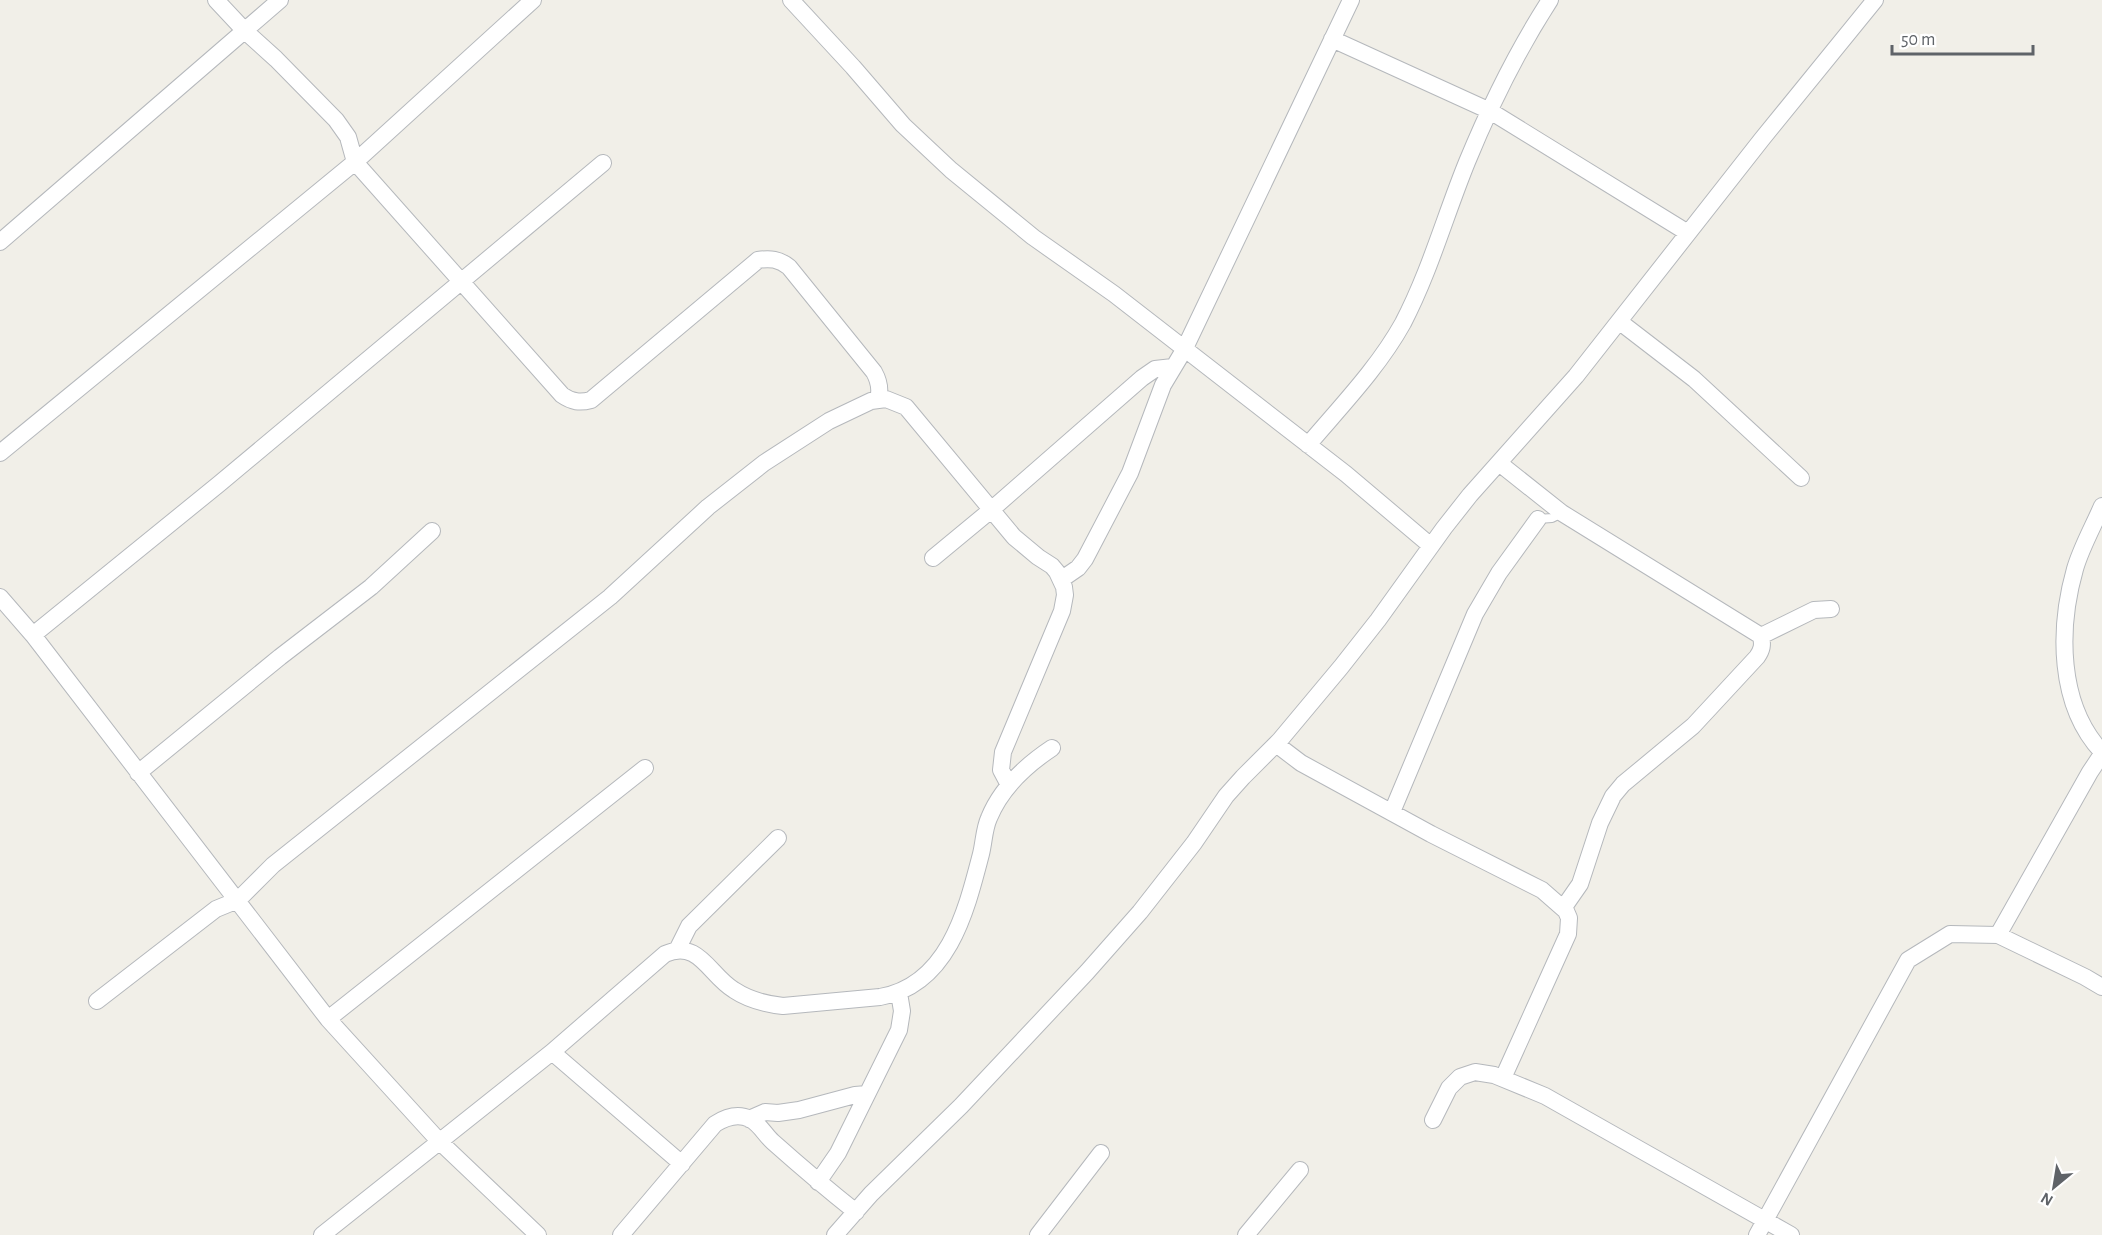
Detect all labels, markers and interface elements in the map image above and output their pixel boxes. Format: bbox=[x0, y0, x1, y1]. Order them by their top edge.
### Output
scale bar bbox=[1892, 18, 2033, 56]
text: 50 m bbox=[1901, 31, 1935, 49]
north arrow bbox=[2024, 1157, 2084, 1217]
text: N bbox=[2038, 1189, 2056, 1209]

